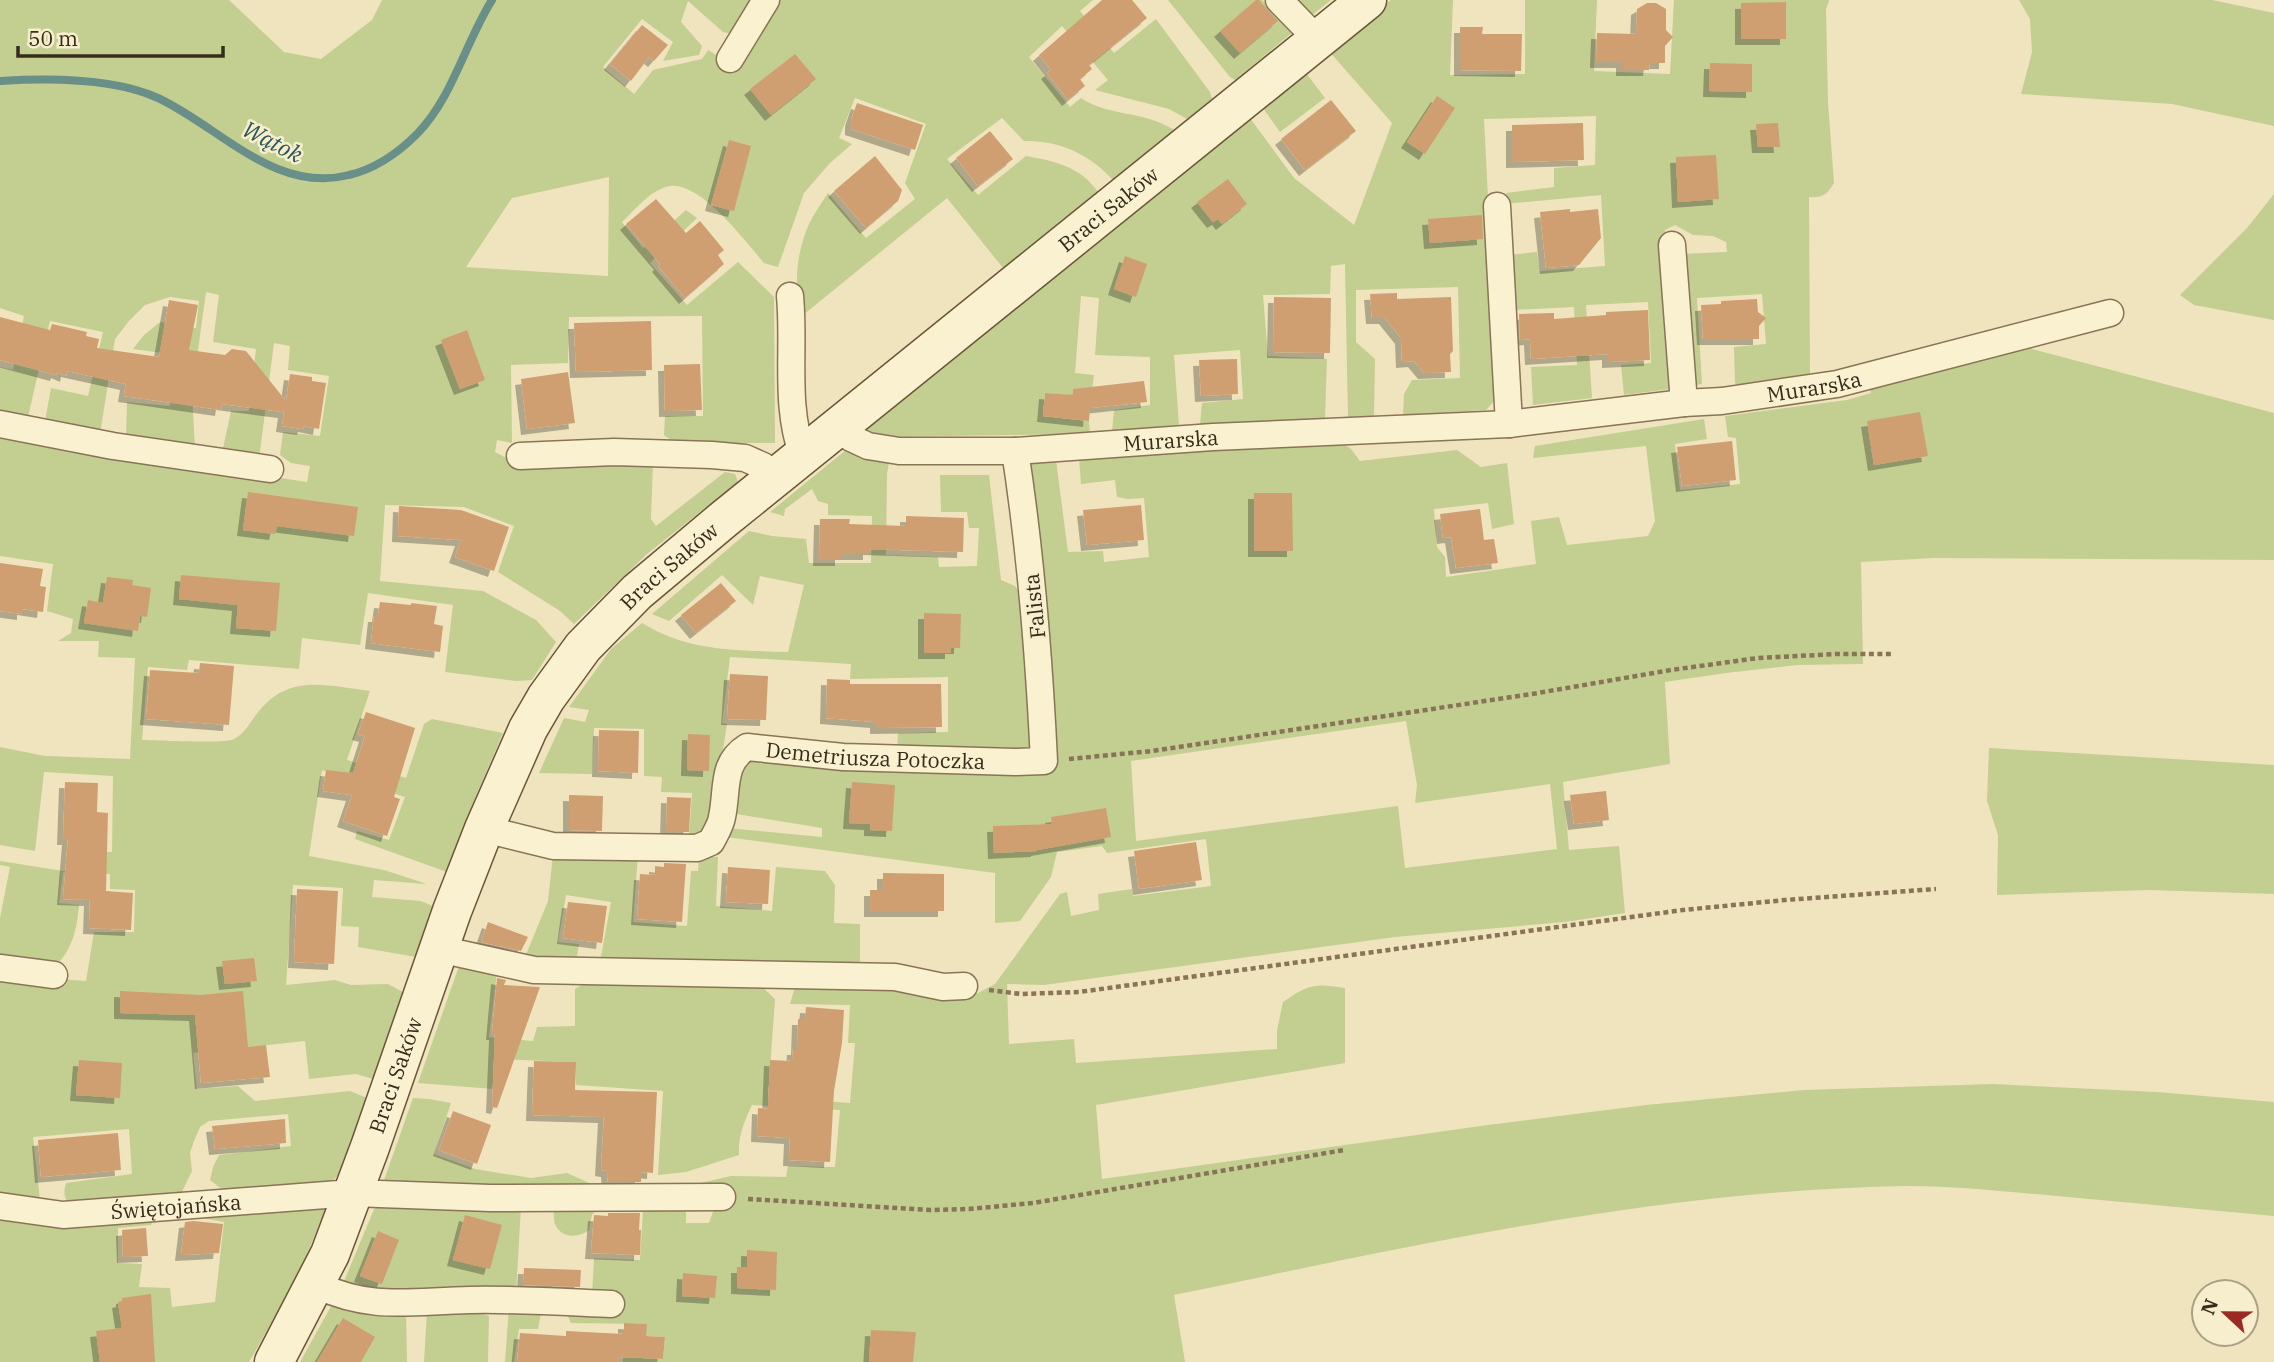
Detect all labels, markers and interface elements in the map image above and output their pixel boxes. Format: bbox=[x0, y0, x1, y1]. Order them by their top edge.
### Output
scale bar bbox=[18, 14, 222, 58]
text: 50 m bbox=[28, 24, 78, 52]
water label: Wątok bbox=[238, 113, 309, 169]
street label: Braci Saków bbox=[1052, 160, 1164, 258]
street label: Murarska bbox=[1765, 364, 1864, 408]
street label: Murarska bbox=[1122, 423, 1219, 457]
street label: Braci Saków bbox=[613, 516, 724, 616]
street label: Falista bbox=[1017, 572, 1051, 640]
street label: Demetriusza Potoczka bbox=[764, 735, 986, 775]
street label: Braci Saków bbox=[362, 1013, 428, 1137]
street label: Świętojańska bbox=[110, 1187, 242, 1225]
north arrow bbox=[2190, 1278, 2260, 1348]
text: N bbox=[2195, 1295, 2223, 1318]

